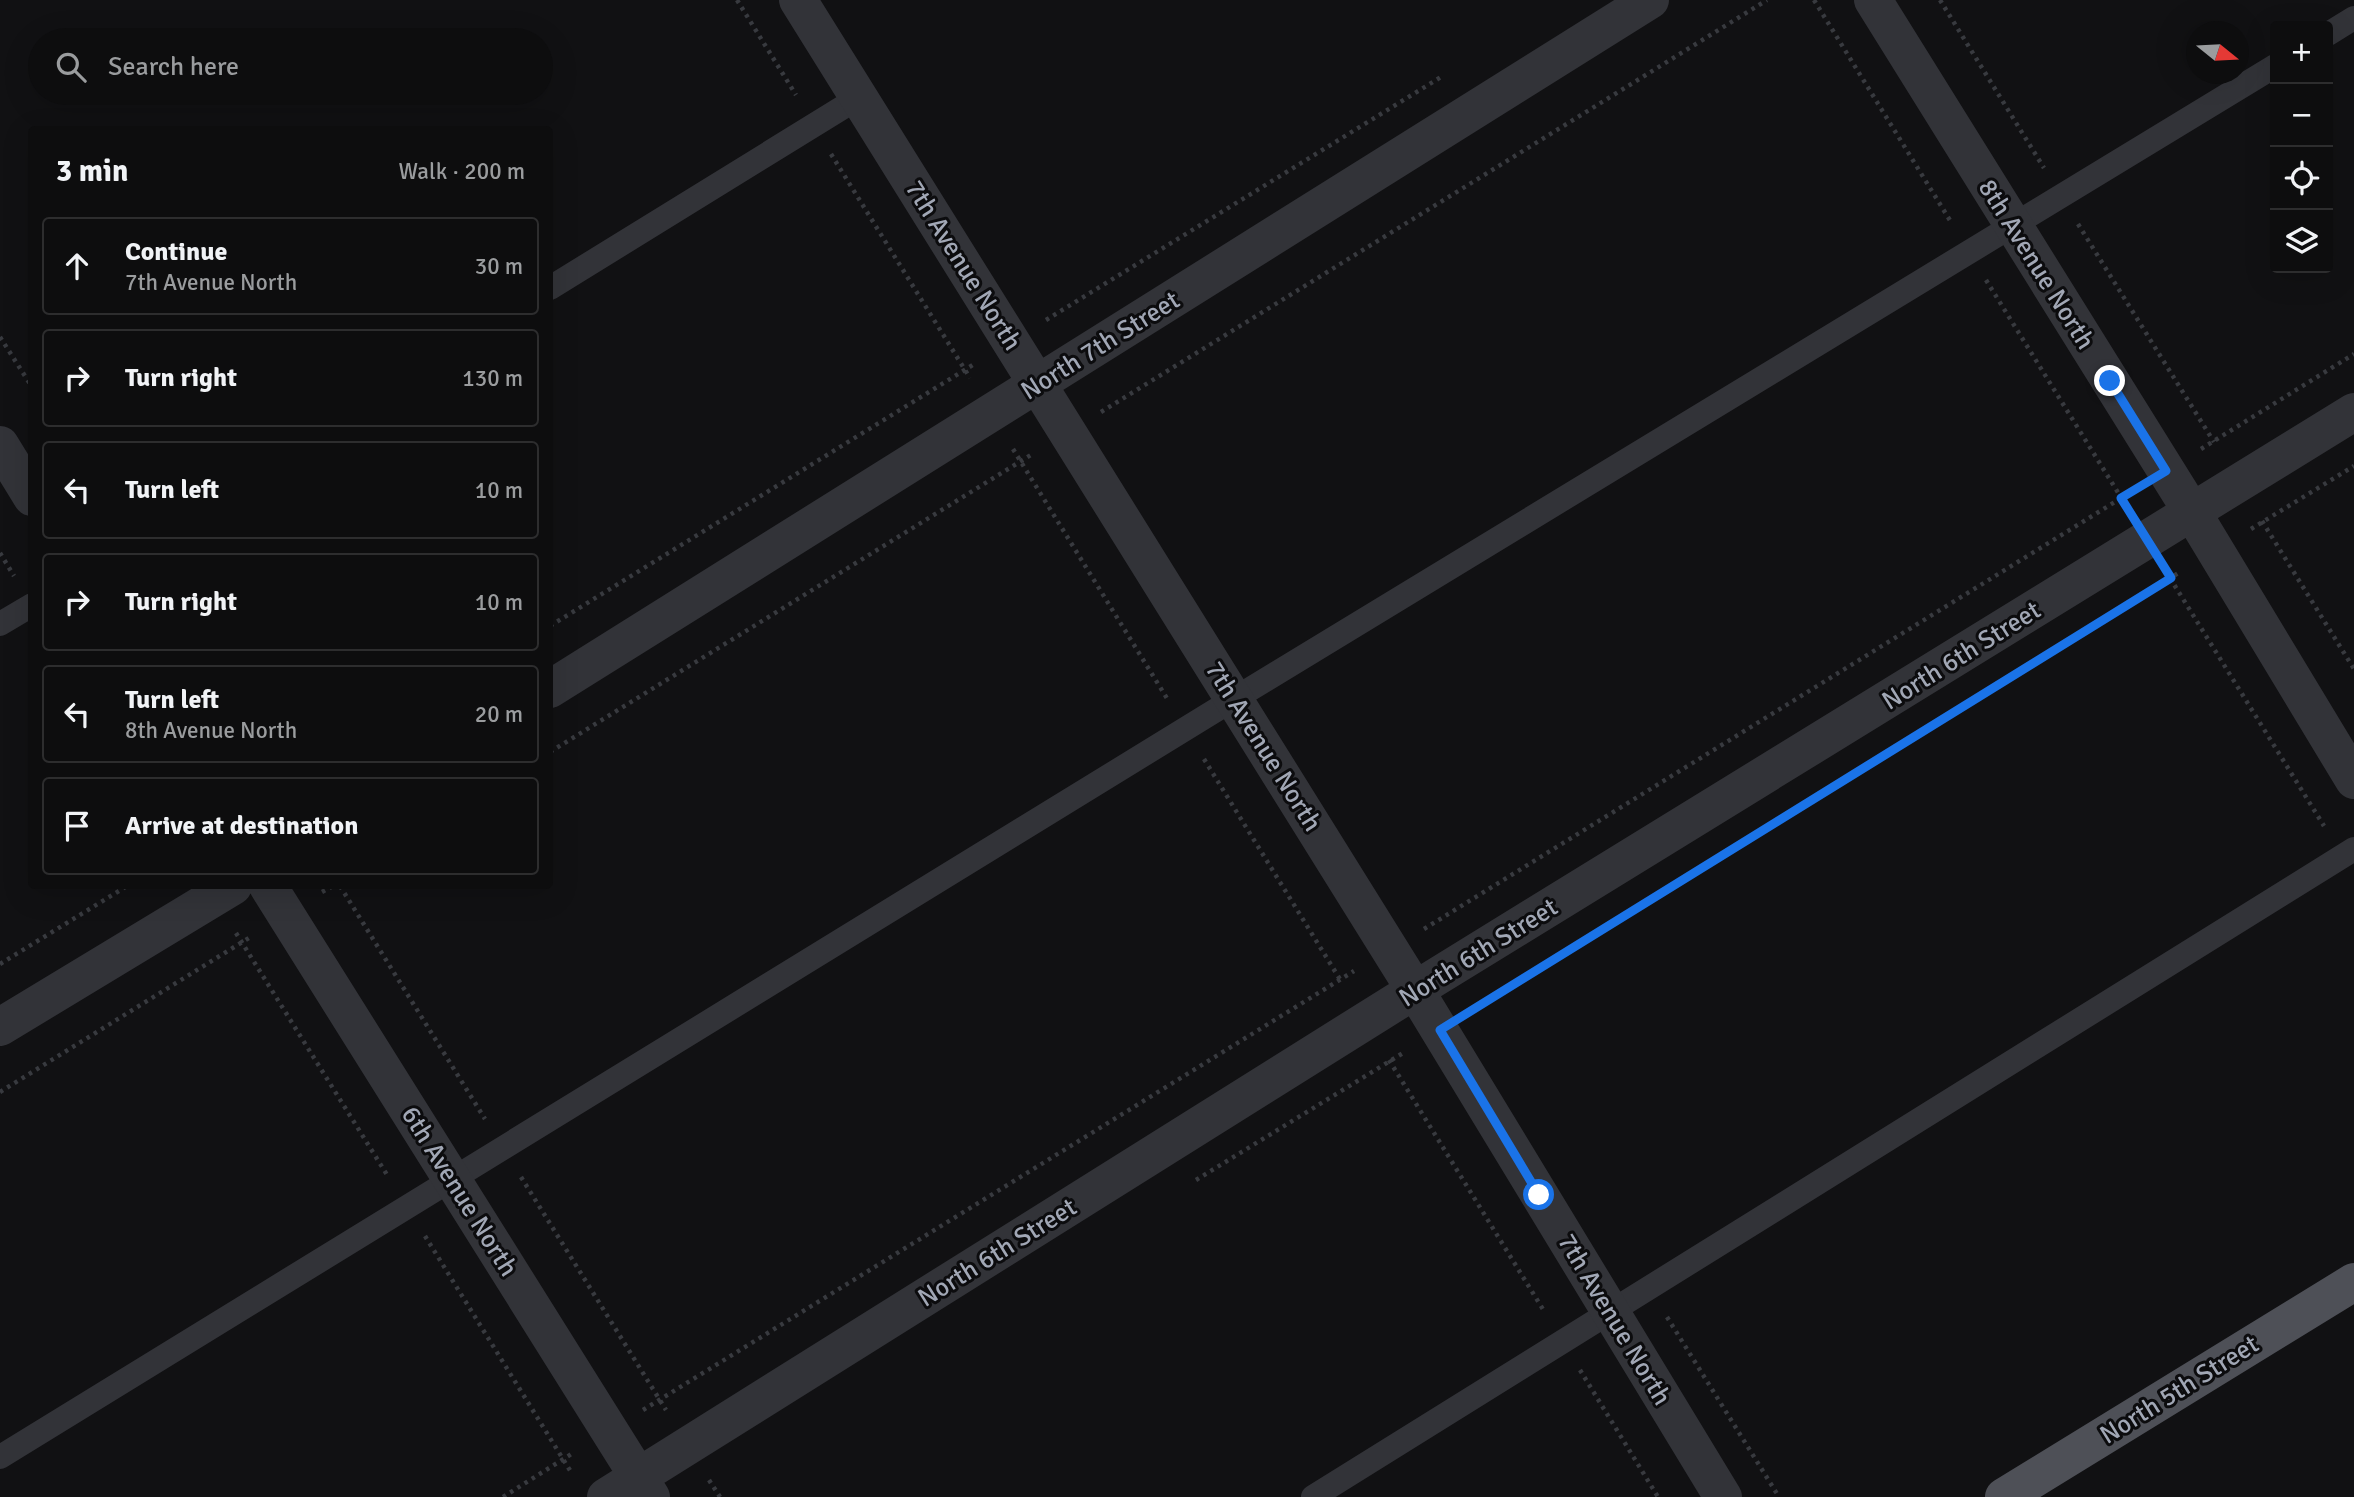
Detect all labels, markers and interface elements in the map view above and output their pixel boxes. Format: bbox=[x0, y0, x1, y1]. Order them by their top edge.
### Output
north arrow bbox=[2186, 21, 2249, 84]
map controls bbox=[2270, 21, 2333, 273]
button: + bbox=[2270, 21, 2333, 84]
search box bbox=[28, 28, 553, 105]
icon: search bbox=[52, 48, 90, 86]
text: Search here bbox=[108, 51, 239, 83]
button: − bbox=[2270, 84, 2333, 147]
button: locate bbox=[2270, 147, 2333, 210]
text: 3 min bbox=[56, 153, 128, 190]
text: Walk · 200 m bbox=[399, 157, 525, 186]
street label: 8th Avenue North bbox=[1971, 174, 2101, 356]
street label: 7th Avenue North bbox=[898, 175, 1028, 357]
button: layers bbox=[2270, 210, 2333, 273]
text: Continue bbox=[125, 236, 227, 268]
icon: ahead bbox=[58, 247, 96, 285]
text: 30 m bbox=[475, 252, 523, 281]
text: 7th Avenue North bbox=[125, 268, 297, 297]
street label: North 7th Street bbox=[1015, 284, 1186, 407]
icon: right bbox=[58, 359, 96, 397]
text: Turn right bbox=[125, 362, 237, 394]
text: 130 m bbox=[462, 364, 523, 393]
route end bbox=[2094, 365, 2125, 396]
icon: left bbox=[58, 471, 96, 509]
text: Turn left bbox=[125, 474, 219, 506]
text: 10 m bbox=[475, 476, 523, 505]
icon: right bbox=[58, 583, 96, 621]
text: Turn right bbox=[125, 586, 237, 618]
text: 10 m bbox=[475, 588, 523, 617]
street label: North 6th Street bbox=[1876, 594, 2047, 717]
street label: 7th Avenue North bbox=[1198, 656, 1328, 838]
text: Turn left bbox=[125, 684, 219, 716]
icon: left bbox=[58, 695, 96, 733]
text: 20 m bbox=[475, 700, 523, 729]
text: 8th Avenue North bbox=[125, 716, 297, 745]
icon: arrive bbox=[58, 807, 96, 845]
text: Arrive at destination bbox=[125, 810, 358, 842]
street label: North 6th Street bbox=[1393, 891, 1564, 1014]
street label: 6th Avenue North bbox=[394, 1101, 524, 1283]
route start bbox=[1523, 1179, 1554, 1210]
street label: North 6th Street bbox=[912, 1191, 1083, 1314]
street label: 7th Avenue North bbox=[1550, 1228, 1678, 1411]
street label: North 5th Street bbox=[2094, 1328, 2265, 1451]

